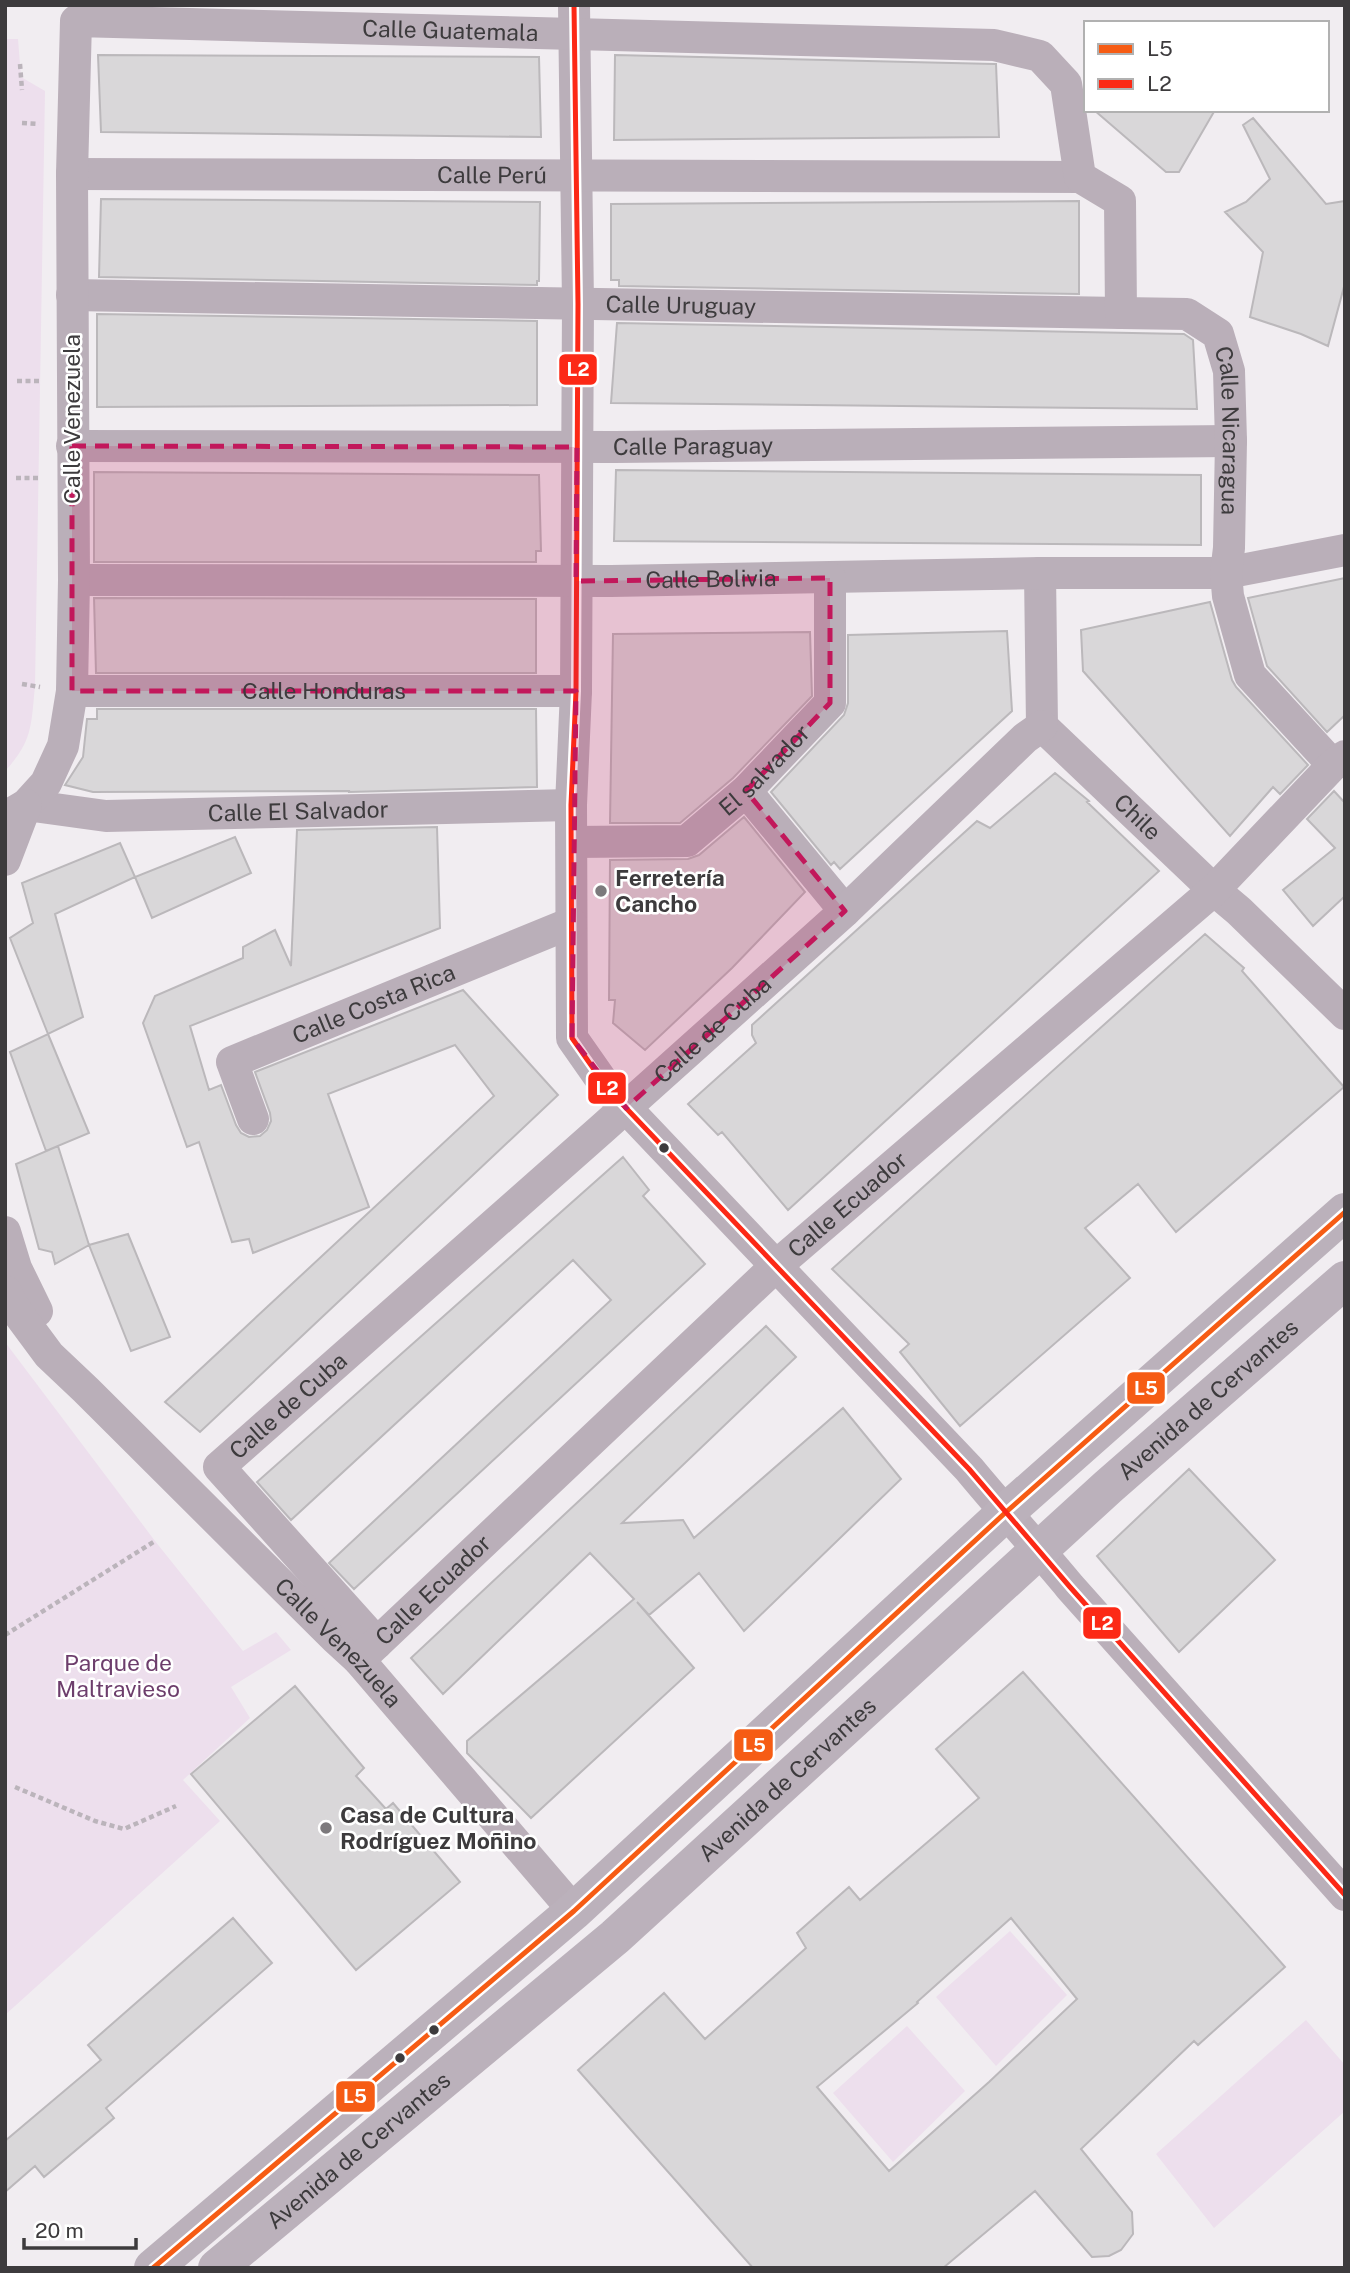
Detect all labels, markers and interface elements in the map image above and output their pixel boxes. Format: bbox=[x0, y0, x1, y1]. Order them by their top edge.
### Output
street label: Calle Guatemala bbox=[362, 14, 539, 46]
legend bbox=[1084, 21, 1329, 112]
text: L5 bbox=[1147, 36, 1173, 61]
text: L2 bbox=[1147, 71, 1172, 96]
street label: Calle Perú bbox=[437, 161, 547, 188]
street label: Calle Uruguay bbox=[606, 290, 756, 320]
street label: Calle Venezuela bbox=[58, 334, 85, 504]
street label: Calle Nicaragua bbox=[1209, 343, 1245, 515]
line badge: L2 bbox=[558, 353, 598, 386]
text: L2 bbox=[566, 358, 590, 380]
street label: Calle Paraguay bbox=[613, 431, 773, 460]
street label: Calle Bolivia bbox=[645, 564, 777, 593]
street label: Calle Honduras bbox=[242, 677, 406, 704]
street label: El salvador bbox=[713, 719, 815, 821]
street label: Chile bbox=[1109, 788, 1167, 845]
street label: Calle El Salvador bbox=[207, 795, 389, 827]
place label: Ferretería Cancho bbox=[615, 864, 725, 917]
marker: Ferretería Cancho bbox=[593, 883, 609, 899]
street label: Calle Costa Rica bbox=[288, 958, 459, 1049]
street label: Calle de Cuba bbox=[648, 970, 776, 1089]
line badge: L2 bbox=[587, 1071, 627, 1105]
text: L2 bbox=[595, 1077, 619, 1099]
unlabelled marker bbox=[657, 1141, 671, 1155]
street label: Calle Ecuador bbox=[782, 1146, 912, 1263]
street label: Avenida de Cervantes bbox=[1112, 1313, 1303, 1485]
street label: Calle de Cuba bbox=[224, 1346, 352, 1464]
line badge: L5 bbox=[1126, 1371, 1166, 1405]
text: L5 bbox=[1134, 1377, 1158, 1399]
street label: Calle Ecuador bbox=[370, 1529, 496, 1650]
street label: Calle Venezuela bbox=[270, 1572, 407, 1713]
line badge: L2 bbox=[1082, 1606, 1122, 1640]
text: L2 bbox=[1090, 1612, 1114, 1634]
park label: Parque de Maltravieso bbox=[56, 1649, 180, 1702]
street label: Avenida de Cervantes bbox=[693, 1692, 881, 1867]
line badge: L5 bbox=[733, 1728, 774, 1762]
text: L5 bbox=[742, 1734, 766, 1756]
place label: Casa de Cultura Rodríguez Moñino bbox=[340, 1801, 537, 1854]
marker: Casa de Cultura Rodríguez Moñino bbox=[318, 1820, 334, 1836]
unlabelled marker bbox=[427, 2023, 441, 2037]
unlabelled marker bbox=[393, 2051, 407, 2065]
street label: Avenida de Cervantes bbox=[261, 2066, 455, 2234]
line badge: L5 bbox=[335, 2080, 376, 2113]
text: L5 bbox=[343, 2085, 367, 2107]
scale bar bbox=[24, 2206, 136, 2250]
text: 20 m bbox=[35, 2218, 84, 2243]

